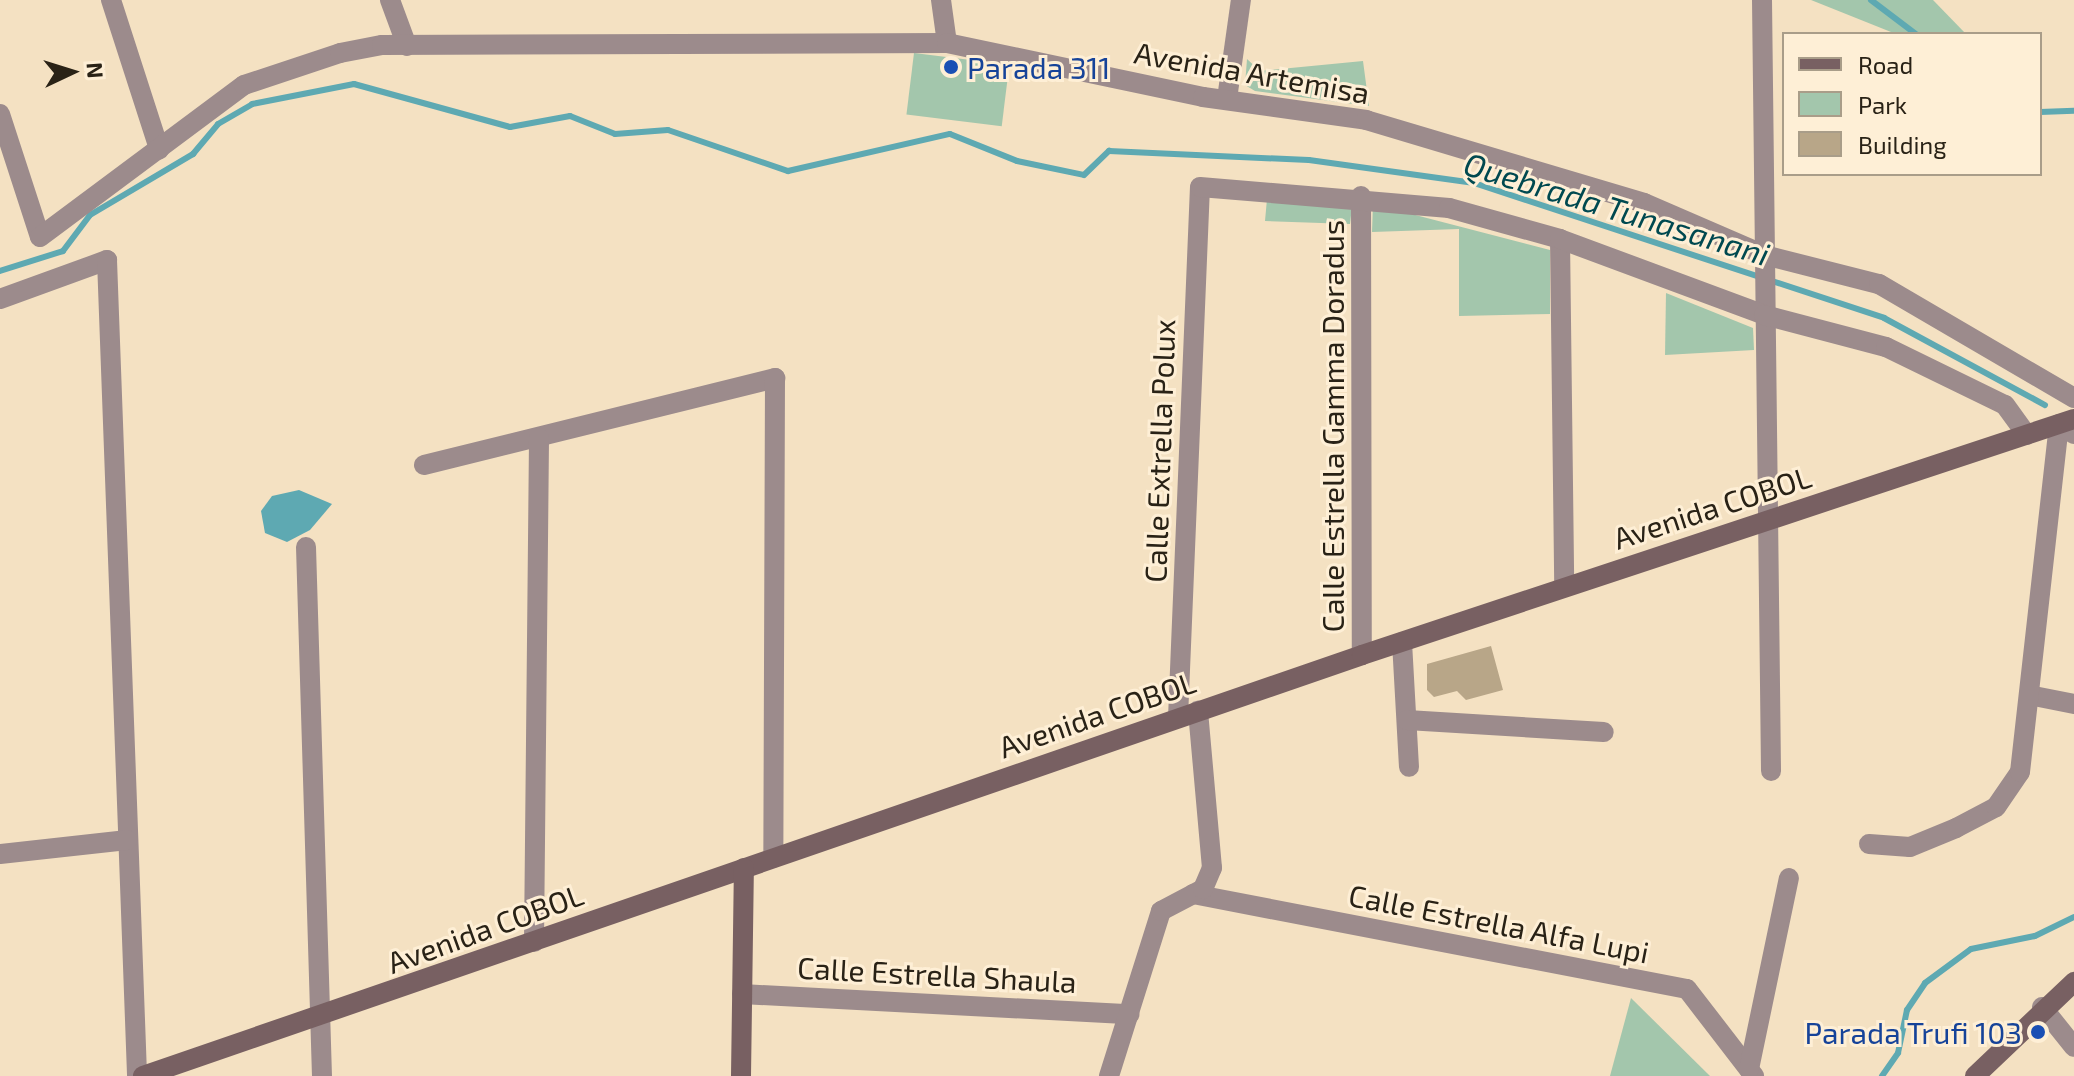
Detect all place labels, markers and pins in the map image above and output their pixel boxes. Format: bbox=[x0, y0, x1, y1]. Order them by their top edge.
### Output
place label: Parada 311 bbox=[967, 49, 1110, 85]
marker: Parada 311 bbox=[942, 58, 960, 76]
place label: Parada Trufi 103 bbox=[1804, 1014, 2022, 1050]
marker: Parada Trufi 103 bbox=[2029, 1023, 2047, 1041]

